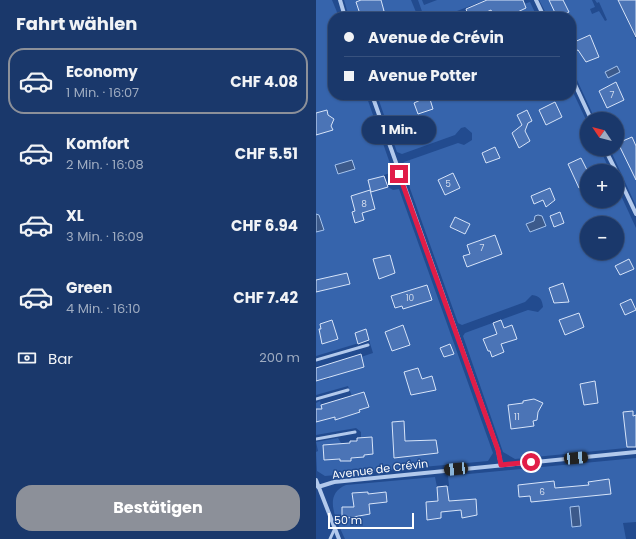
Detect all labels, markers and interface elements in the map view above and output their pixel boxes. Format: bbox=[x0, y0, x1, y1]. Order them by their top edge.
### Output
text: Fahrt wählen bbox=[16, 11, 138, 36]
text: Avenue de Crévin bbox=[368, 27, 504, 48]
text: Economy bbox=[66, 61, 138, 82]
icon: car bbox=[18, 63, 54, 99]
text: Avenue Potter bbox=[368, 65, 477, 86]
text: CHF 4.08 bbox=[230, 71, 298, 92]
text: 1 Min. · 16:07 bbox=[66, 83, 139, 102]
house number: 7 bbox=[610, 89, 615, 101]
north arrow bbox=[580, 112, 624, 156]
map controls bbox=[580, 112, 624, 260]
callout: 1 Min. bbox=[362, 116, 436, 144]
text: 1 Min. bbox=[381, 120, 417, 139]
text: Komfort bbox=[66, 133, 129, 154]
icon: car bbox=[18, 135, 54, 171]
text: CHF 5.51 bbox=[235, 143, 298, 164]
text: 2 Min. · 16:08 bbox=[66, 155, 144, 174]
button: + bbox=[580, 164, 624, 208]
route end bbox=[390, 165, 408, 183]
house number: 5 bbox=[445, 178, 451, 190]
house number: 8 bbox=[361, 198, 367, 210]
text: XL bbox=[66, 205, 84, 226]
icon: car bbox=[18, 207, 54, 243]
text: CHF 6.94 bbox=[231, 215, 298, 236]
button: − bbox=[580, 216, 624, 260]
text: 3 Min. · 16:09 bbox=[66, 227, 144, 246]
house number: 7 bbox=[480, 242, 485, 254]
text: Green bbox=[66, 277, 112, 298]
icon: car bbox=[18, 279, 54, 315]
text: CHF 7.42 bbox=[233, 287, 298, 308]
house number: 10 bbox=[406, 292, 415, 304]
text: 4 Min. · 16:10 bbox=[66, 299, 140, 318]
icon: cash bbox=[16, 347, 38, 369]
text: Bar bbox=[48, 348, 73, 369]
text: 200 m bbox=[259, 348, 300, 367]
house number: 11 bbox=[514, 411, 520, 423]
car bbox=[564, 451, 588, 465]
route start bbox=[522, 453, 540, 471]
street label: Avenue de Crévin bbox=[331, 455, 429, 483]
car bbox=[443, 462, 469, 476]
button: Bestätigen bbox=[16, 485, 300, 531]
house number: 6 bbox=[539, 486, 545, 498]
scale bar bbox=[328, 511, 414, 530]
text: 50 m bbox=[334, 512, 362, 528]

